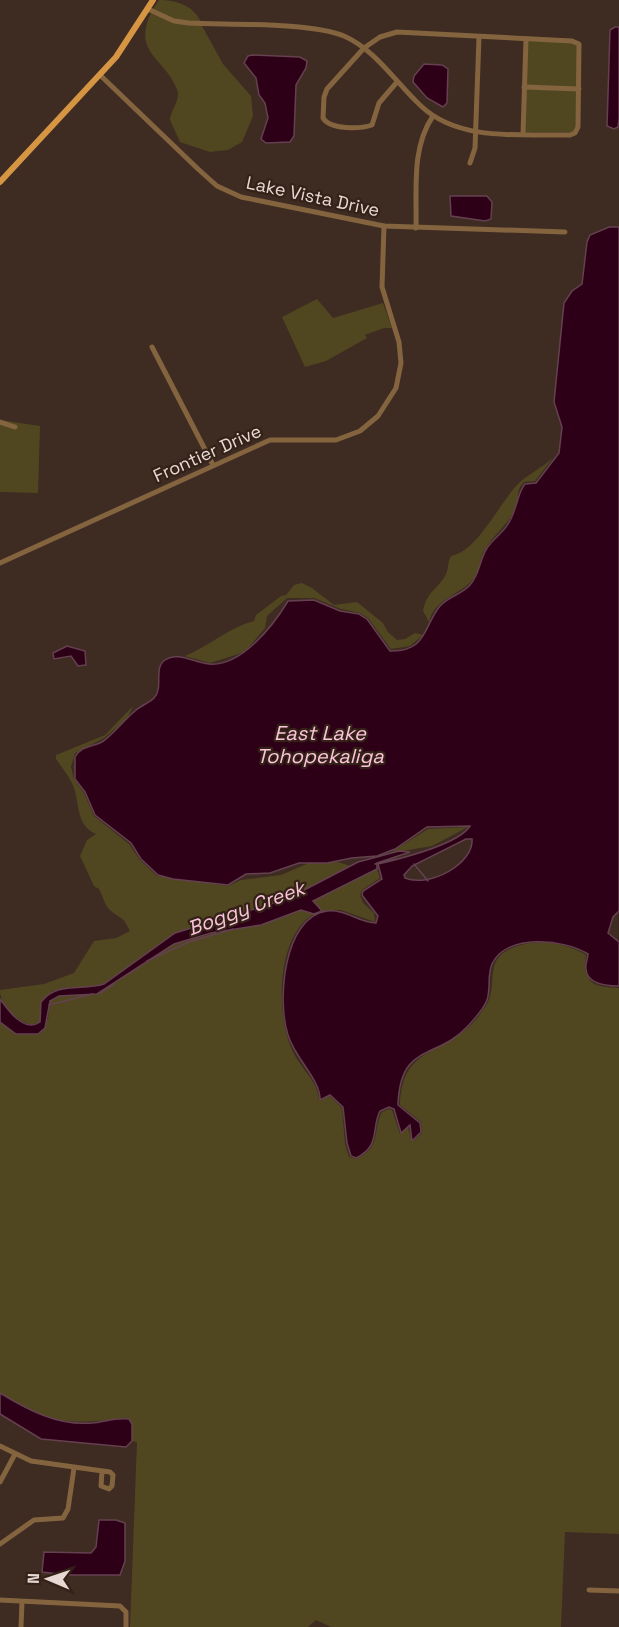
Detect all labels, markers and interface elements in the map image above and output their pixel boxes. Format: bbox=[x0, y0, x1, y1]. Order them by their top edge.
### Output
street label: Lake Vista Drive bbox=[244, 171, 382, 221]
street label: Frontier Drive bbox=[149, 419, 265, 487]
water label: East Lake Tohopekaliga bbox=[256, 720, 384, 769]
water label: Boggy Creek bbox=[184, 874, 310, 941]
north arrow bbox=[18, 1549, 78, 1609]
text: N bbox=[23, 1573, 44, 1584]

